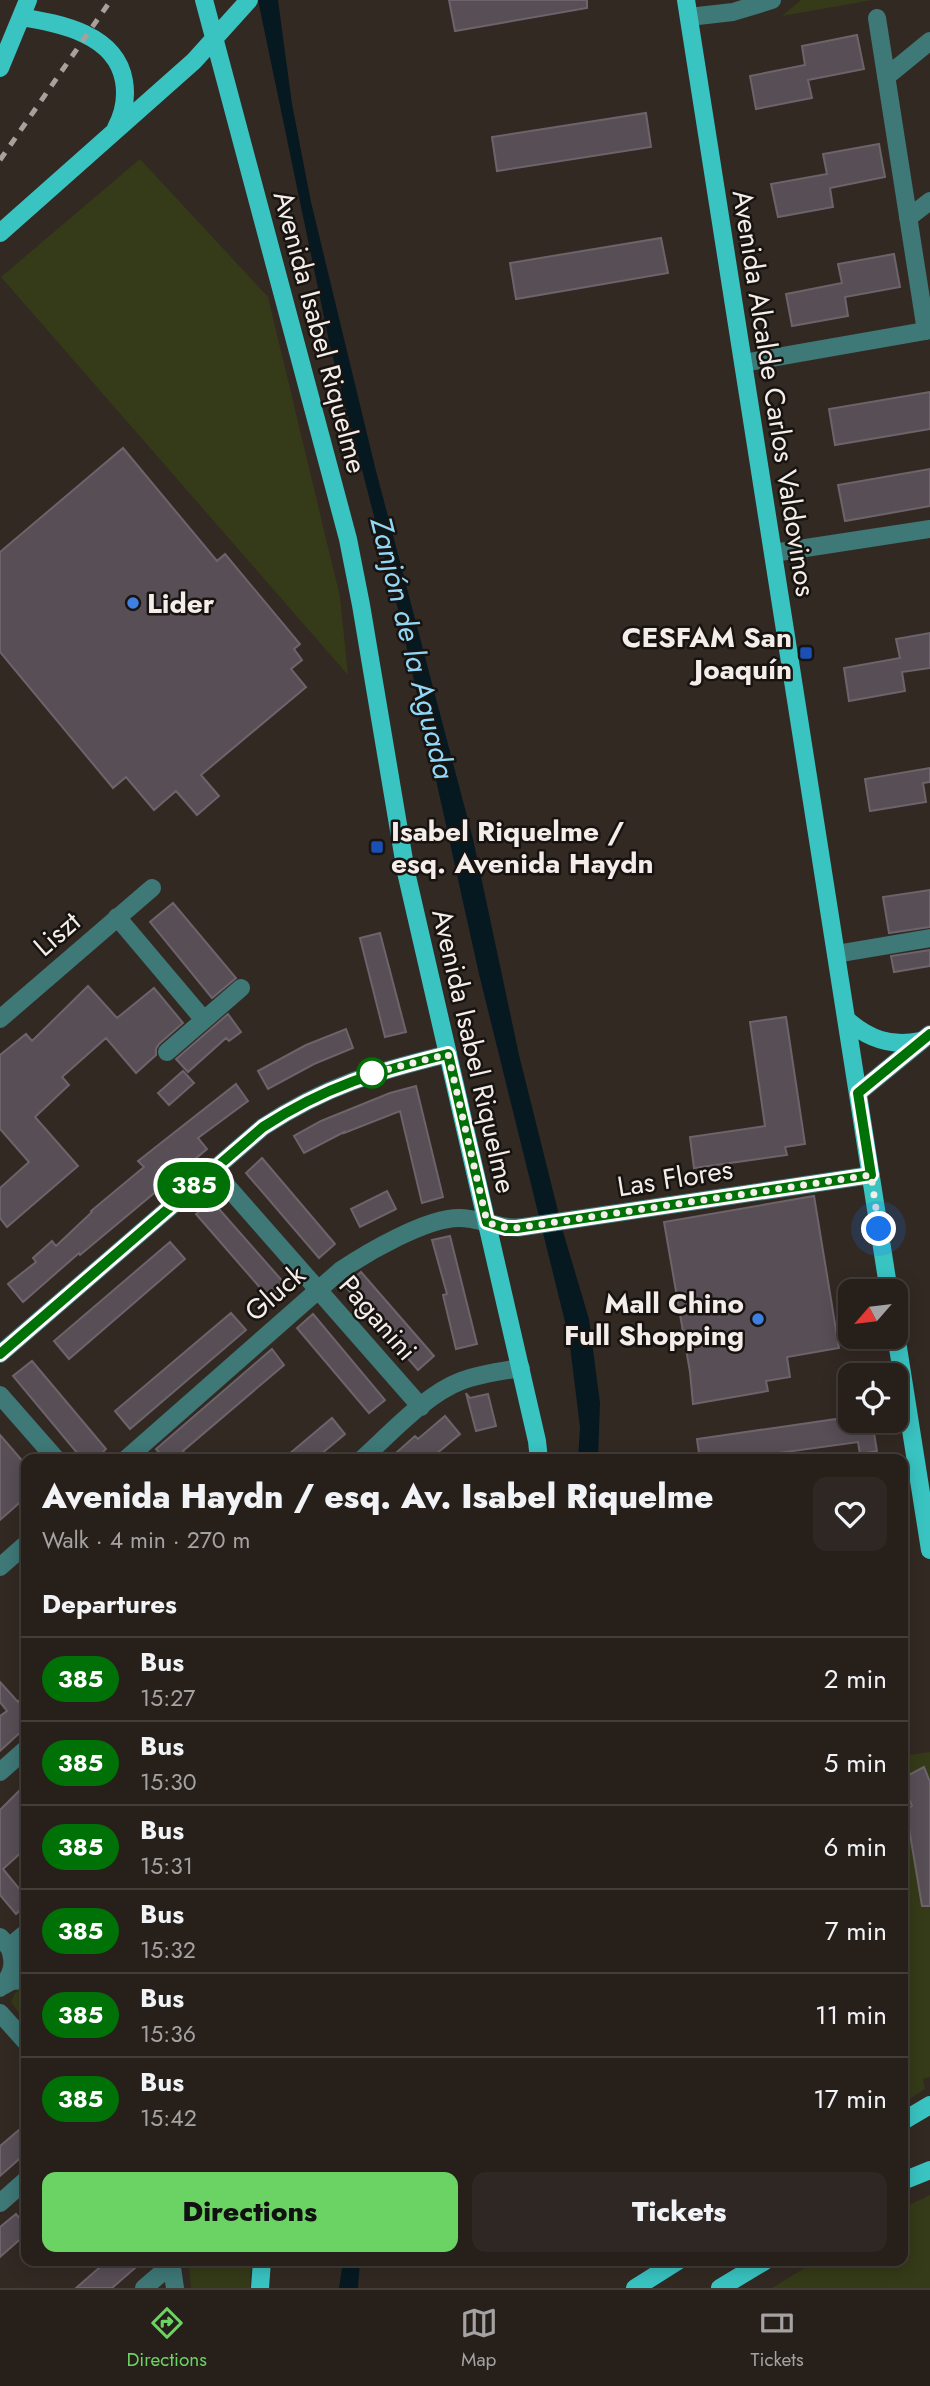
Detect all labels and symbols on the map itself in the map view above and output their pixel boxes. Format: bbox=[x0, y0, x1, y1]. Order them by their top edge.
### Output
street label: Avenida Isabel Riquelme bbox=[263, 186, 377, 478]
street label: Avenida Alcalde Carlos Valdovinos bbox=[722, 187, 826, 599]
water label: Zanjón de la Aguada bbox=[359, 511, 466, 784]
place label: Lider bbox=[147, 583, 215, 624]
marker: Lider bbox=[125, 595, 141, 611]
place label: CESFAM San Joaquín bbox=[622, 617, 792, 690]
marker: CESFAM San Joaquín bbox=[798, 645, 814, 661]
place label: Isabel Riquelme / esq. Avenida Haydn bbox=[391, 811, 654, 884]
marker: Isabel Riquelme / esq. Avenida Haydn bbox=[369, 839, 385, 855]
street label: Liszt bbox=[24, 902, 90, 966]
street label: Avenida Isabel Riquelme bbox=[421, 905, 527, 1197]
unlabelled marker bbox=[357, 1058, 387, 1088]
street label: Las Flores bbox=[614, 1149, 736, 1207]
line badge: 385 bbox=[154, 1162, 234, 1208]
your location bbox=[861, 1211, 896, 1246]
street label: Gluck bbox=[236, 1255, 315, 1331]
street label: Paganini bbox=[329, 1266, 427, 1370]
north arrow bbox=[838, 1279, 908, 1349]
place label: Mall Chino Full Shopping bbox=[564, 1283, 744, 1356]
marker: Mall Chino Full Shopping bbox=[750, 1311, 766, 1327]

